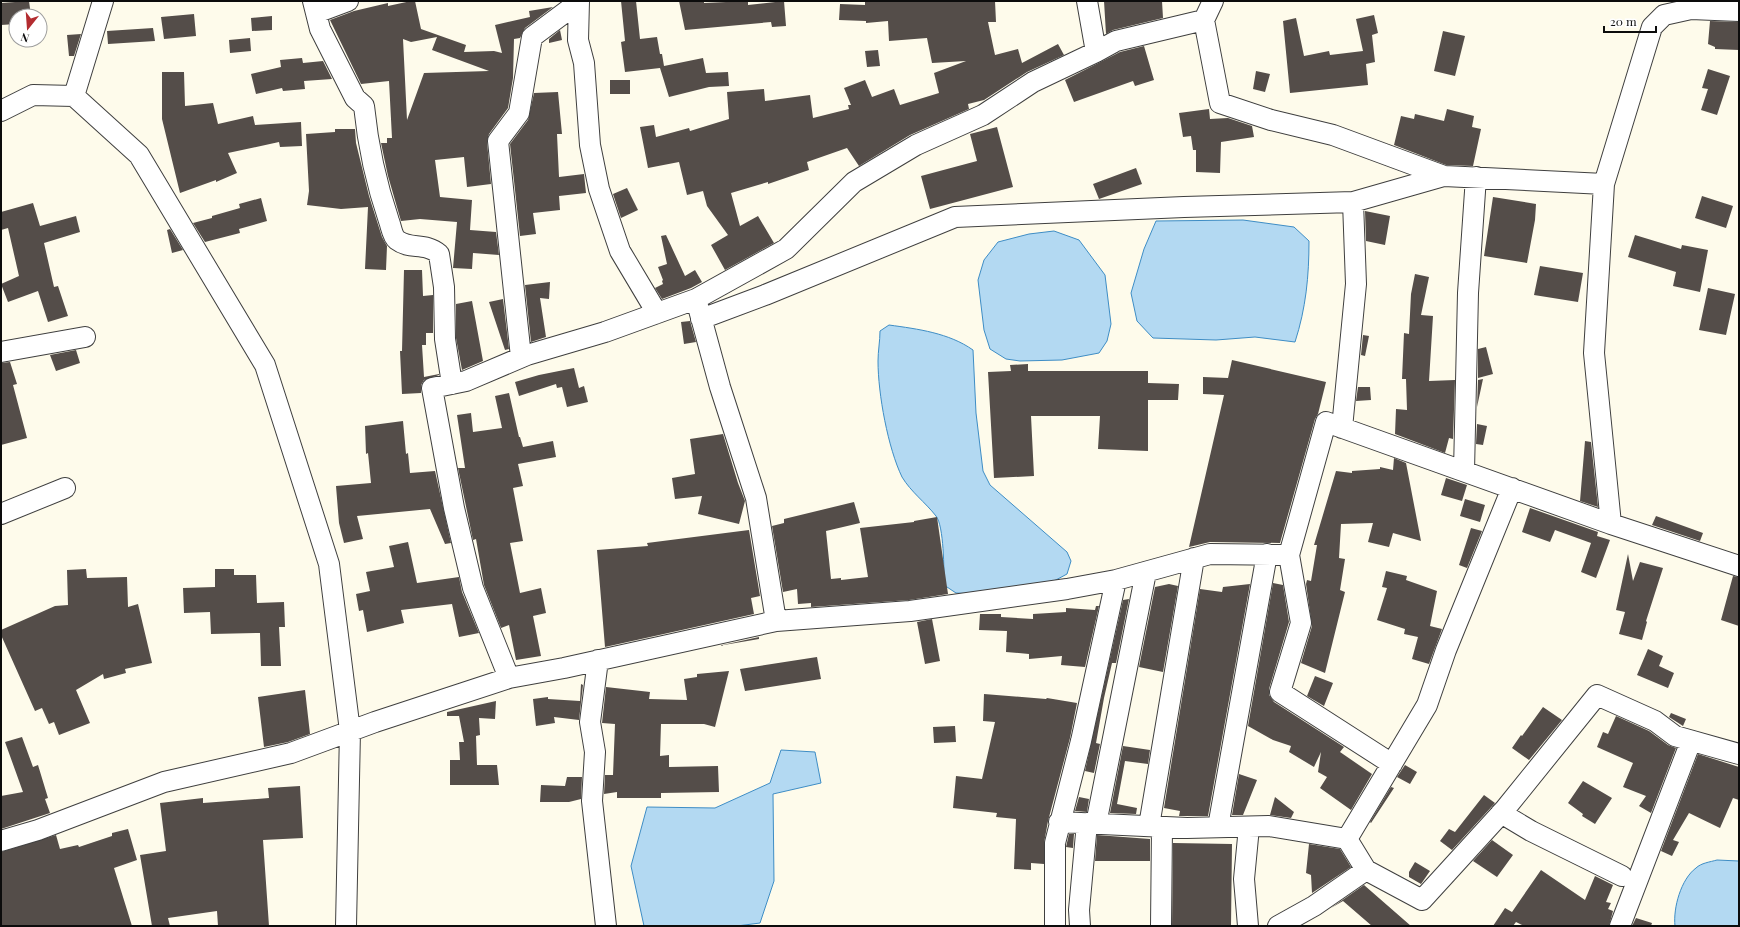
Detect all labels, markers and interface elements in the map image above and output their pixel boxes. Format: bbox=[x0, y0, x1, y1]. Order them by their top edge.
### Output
north arrow bbox=[8, 8, 48, 48]
scale bar bbox=[1604, 8, 1656, 34]
text: 20 m bbox=[1610, 13, 1637, 29]
text: N bbox=[19, 30, 31, 46]

